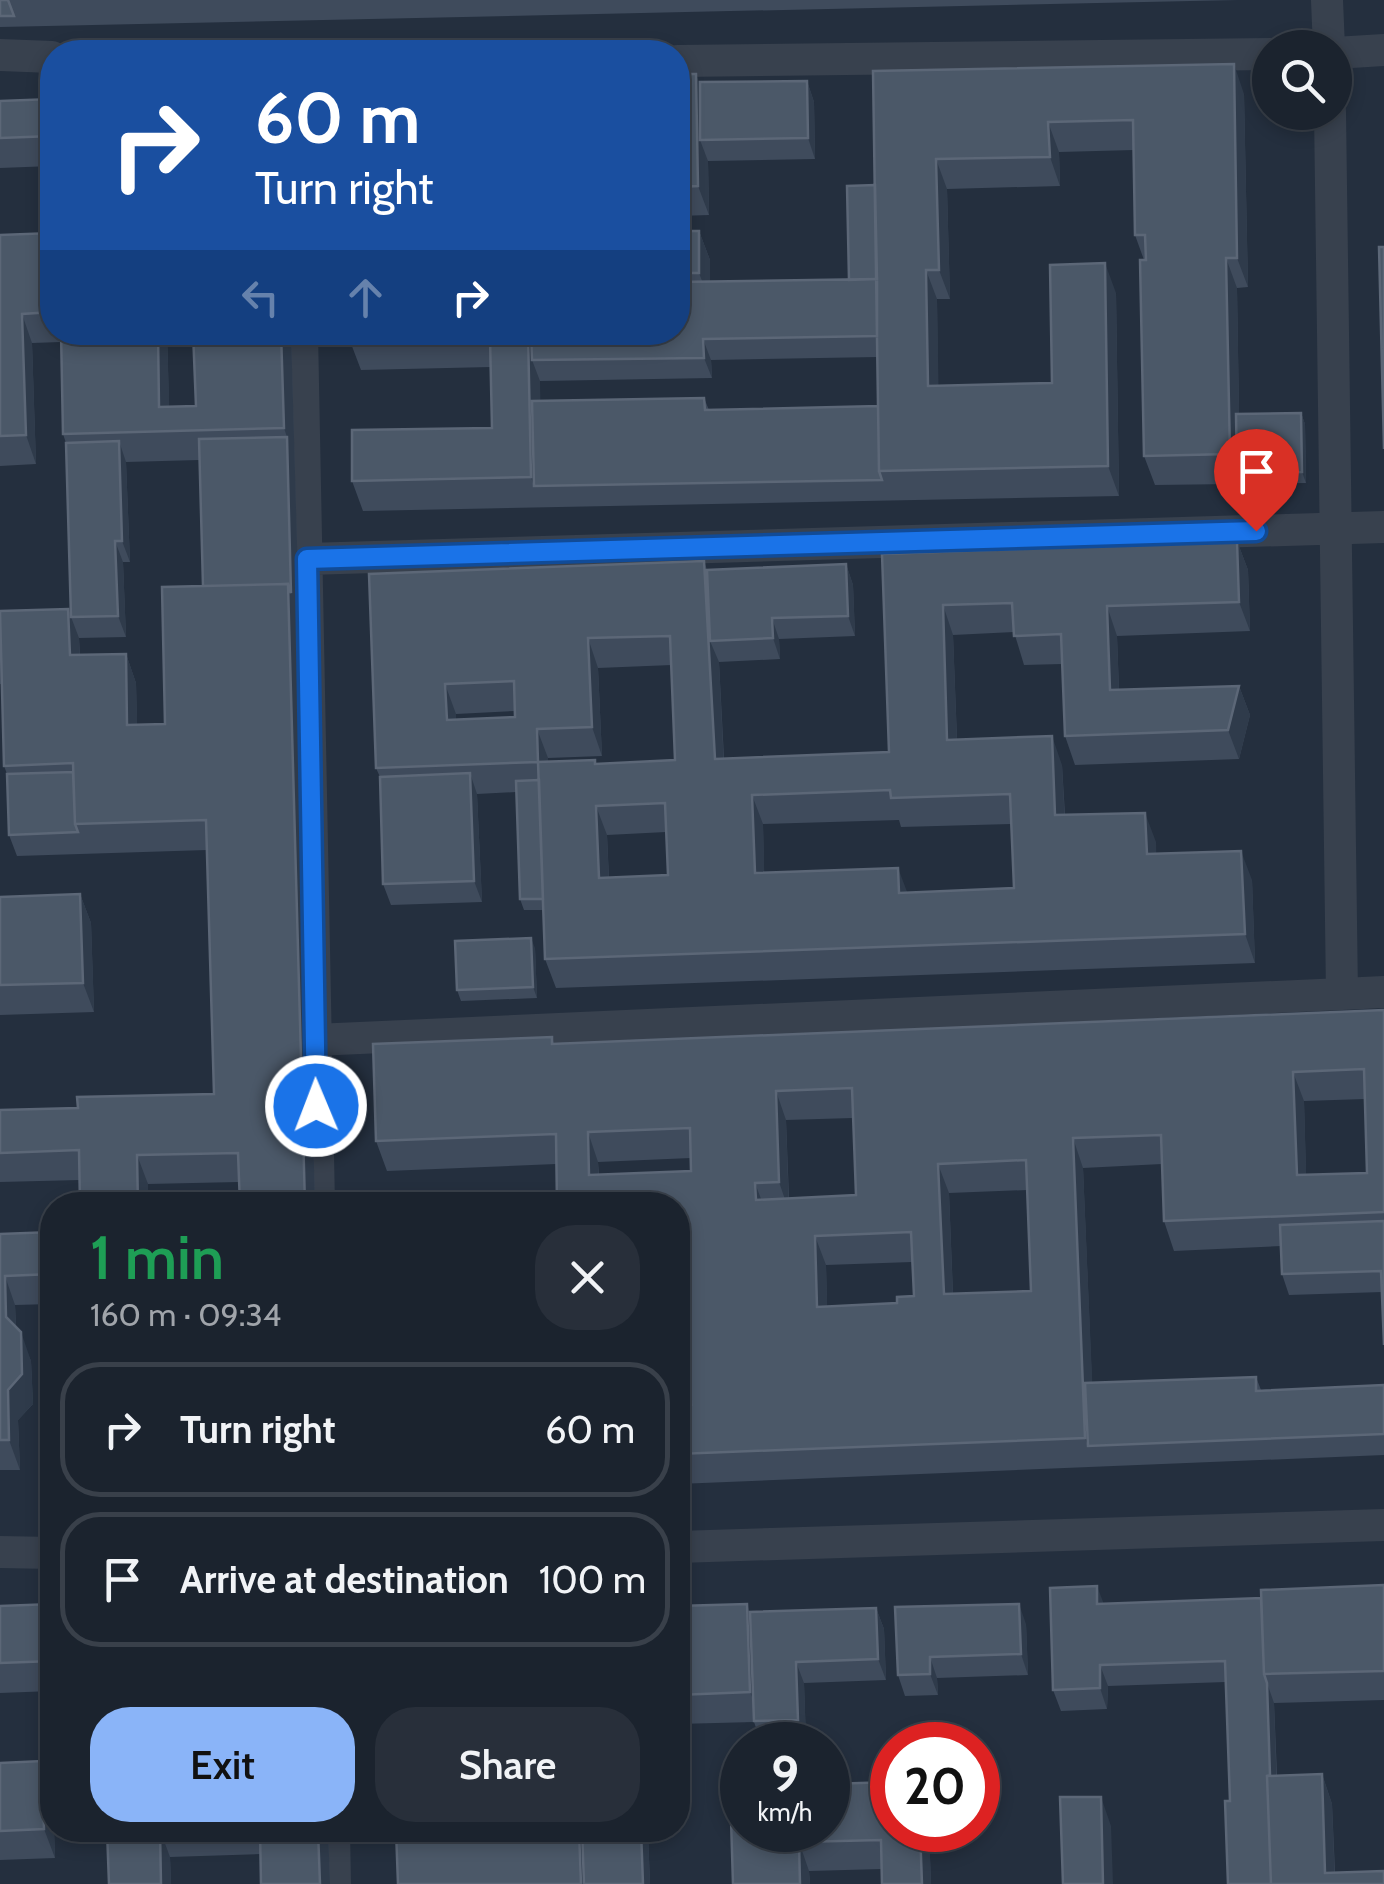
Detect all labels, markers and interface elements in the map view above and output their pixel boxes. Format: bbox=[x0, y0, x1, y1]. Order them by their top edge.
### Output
map controls bbox=[1252, 30, 1352, 130]
button: search bbox=[1252, 30, 1352, 130]
text: 60 m bbox=[255, 75, 420, 161]
icon: right bbox=[90, 80, 220, 210]
text: Turn right bbox=[255, 161, 434, 215]
icon: left bbox=[233, 270, 288, 325]
icon: ahead bbox=[338, 270, 393, 325]
icon: right bbox=[443, 270, 498, 325]
pin bbox=[1214, 429, 1299, 532]
icon: arrive bbox=[1229, 444, 1284, 499]
position arrow bbox=[264, 1054, 368, 1158]
text: 1 min bbox=[90, 1221, 224, 1294]
button: close bbox=[535, 1225, 640, 1330]
text: 160 m · 09:34 bbox=[90, 1295, 281, 1334]
icon: right bbox=[95, 1402, 150, 1457]
text: Turn right bbox=[180, 1406, 336, 1453]
text: 60 m bbox=[545, 1406, 635, 1453]
icon: arrive bbox=[95, 1552, 150, 1607]
text: Arrive at destination bbox=[180, 1556, 509, 1603]
text: 100 m bbox=[539, 1556, 646, 1603]
button: Exit bbox=[90, 1707, 355, 1822]
button: Share bbox=[375, 1707, 640, 1822]
speed limit sign: 20 bbox=[870, 1722, 1000, 1852]
text: 9 bbox=[771, 1744, 799, 1805]
text: km/h bbox=[758, 1797, 812, 1827]

